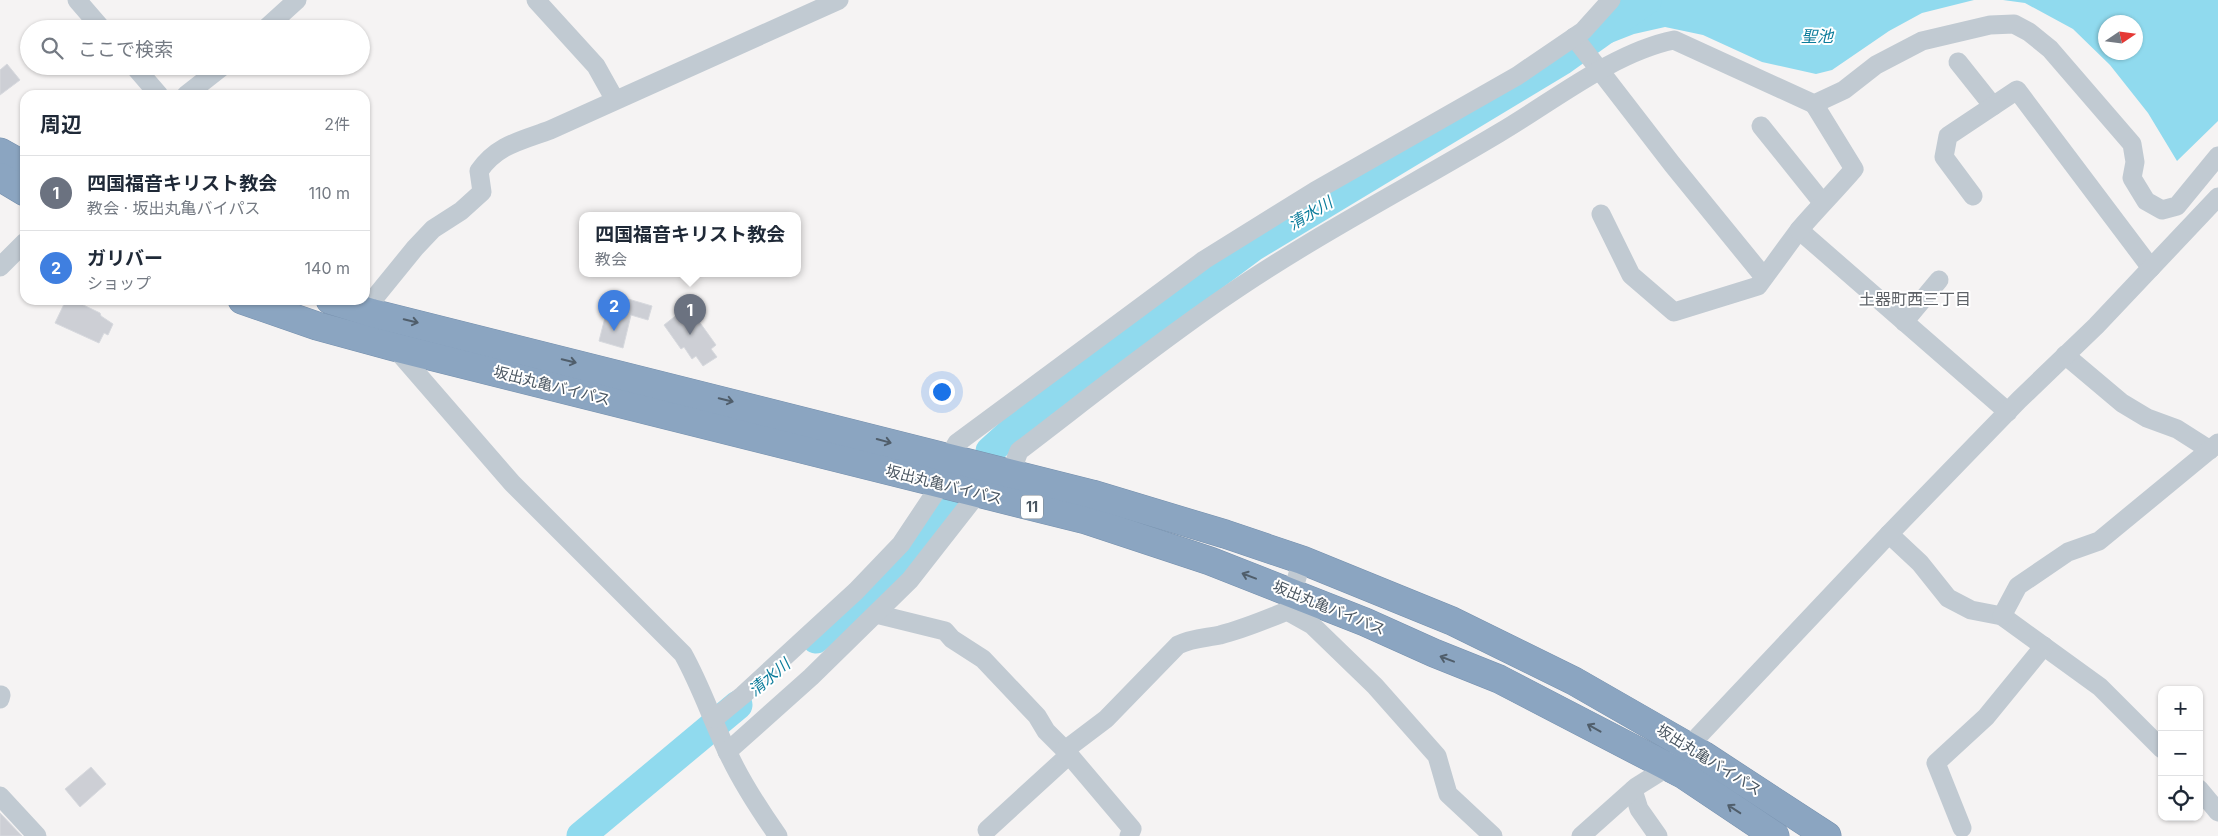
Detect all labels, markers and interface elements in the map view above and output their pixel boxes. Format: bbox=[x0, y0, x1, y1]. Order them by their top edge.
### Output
north arrow bbox=[2098, 15, 2143, 60]
search box bbox=[20, 20, 370, 75]
water label: 聖池 bbox=[1801, 26, 1835, 46]
icon: search bbox=[38, 34, 66, 62]
text: ここで検索 bbox=[78, 38, 173, 61]
text: 周辺 bbox=[40, 112, 82, 137]
text: 2件 bbox=[324, 114, 350, 134]
text: 四国福音キリスト教会 bbox=[87, 172, 277, 195]
text: 1 bbox=[53, 183, 59, 203]
text: 110 m bbox=[308, 183, 350, 203]
water label: 清水川 bbox=[1284, 191, 1337, 234]
text: 教会 · 坂出丸亀バイパス bbox=[87, 198, 260, 218]
popup bbox=[579, 212, 801, 277]
text: 四国福音キリスト教会 bbox=[595, 223, 785, 246]
text: ガリバー bbox=[87, 247, 163, 270]
text: 教会 bbox=[595, 249, 627, 269]
text: 2 bbox=[51, 258, 61, 278]
text: 140 m bbox=[305, 258, 350, 278]
text: ショップ bbox=[87, 273, 151, 293]
district label: 土器町西三丁目 bbox=[1859, 289, 1971, 309]
pin: 2 bbox=[598, 290, 630, 331]
pin: 1 bbox=[674, 294, 706, 335]
one-way arrow bbox=[402, 317, 418, 326]
one-way arrow bbox=[560, 357, 576, 366]
street label: 坂出丸亀バイパス bbox=[492, 362, 612, 409]
your location bbox=[929, 379, 955, 405]
one-way arrow bbox=[718, 396, 734, 406]
one-way arrow bbox=[875, 437, 891, 446]
street label: 坂出丸亀バイパス bbox=[884, 461, 1004, 508]
road number: 11 bbox=[1021, 496, 1043, 518]
one-way arrow bbox=[1242, 571, 1257, 580]
street label: 坂出丸亀バイパス bbox=[1270, 576, 1388, 639]
water label: 清水川 bbox=[744, 653, 795, 700]
one-way arrow bbox=[1440, 653, 1455, 663]
map controls bbox=[2158, 686, 2203, 821]
button: + bbox=[2158, 686, 2203, 731]
street label: 坂出丸亀バイパス bbox=[1653, 720, 1765, 799]
one-way arrow bbox=[1586, 723, 1601, 733]
button: − bbox=[2158, 731, 2203, 776]
button: locate bbox=[2158, 776, 2203, 821]
one-way arrow bbox=[1728, 804, 1742, 814]

